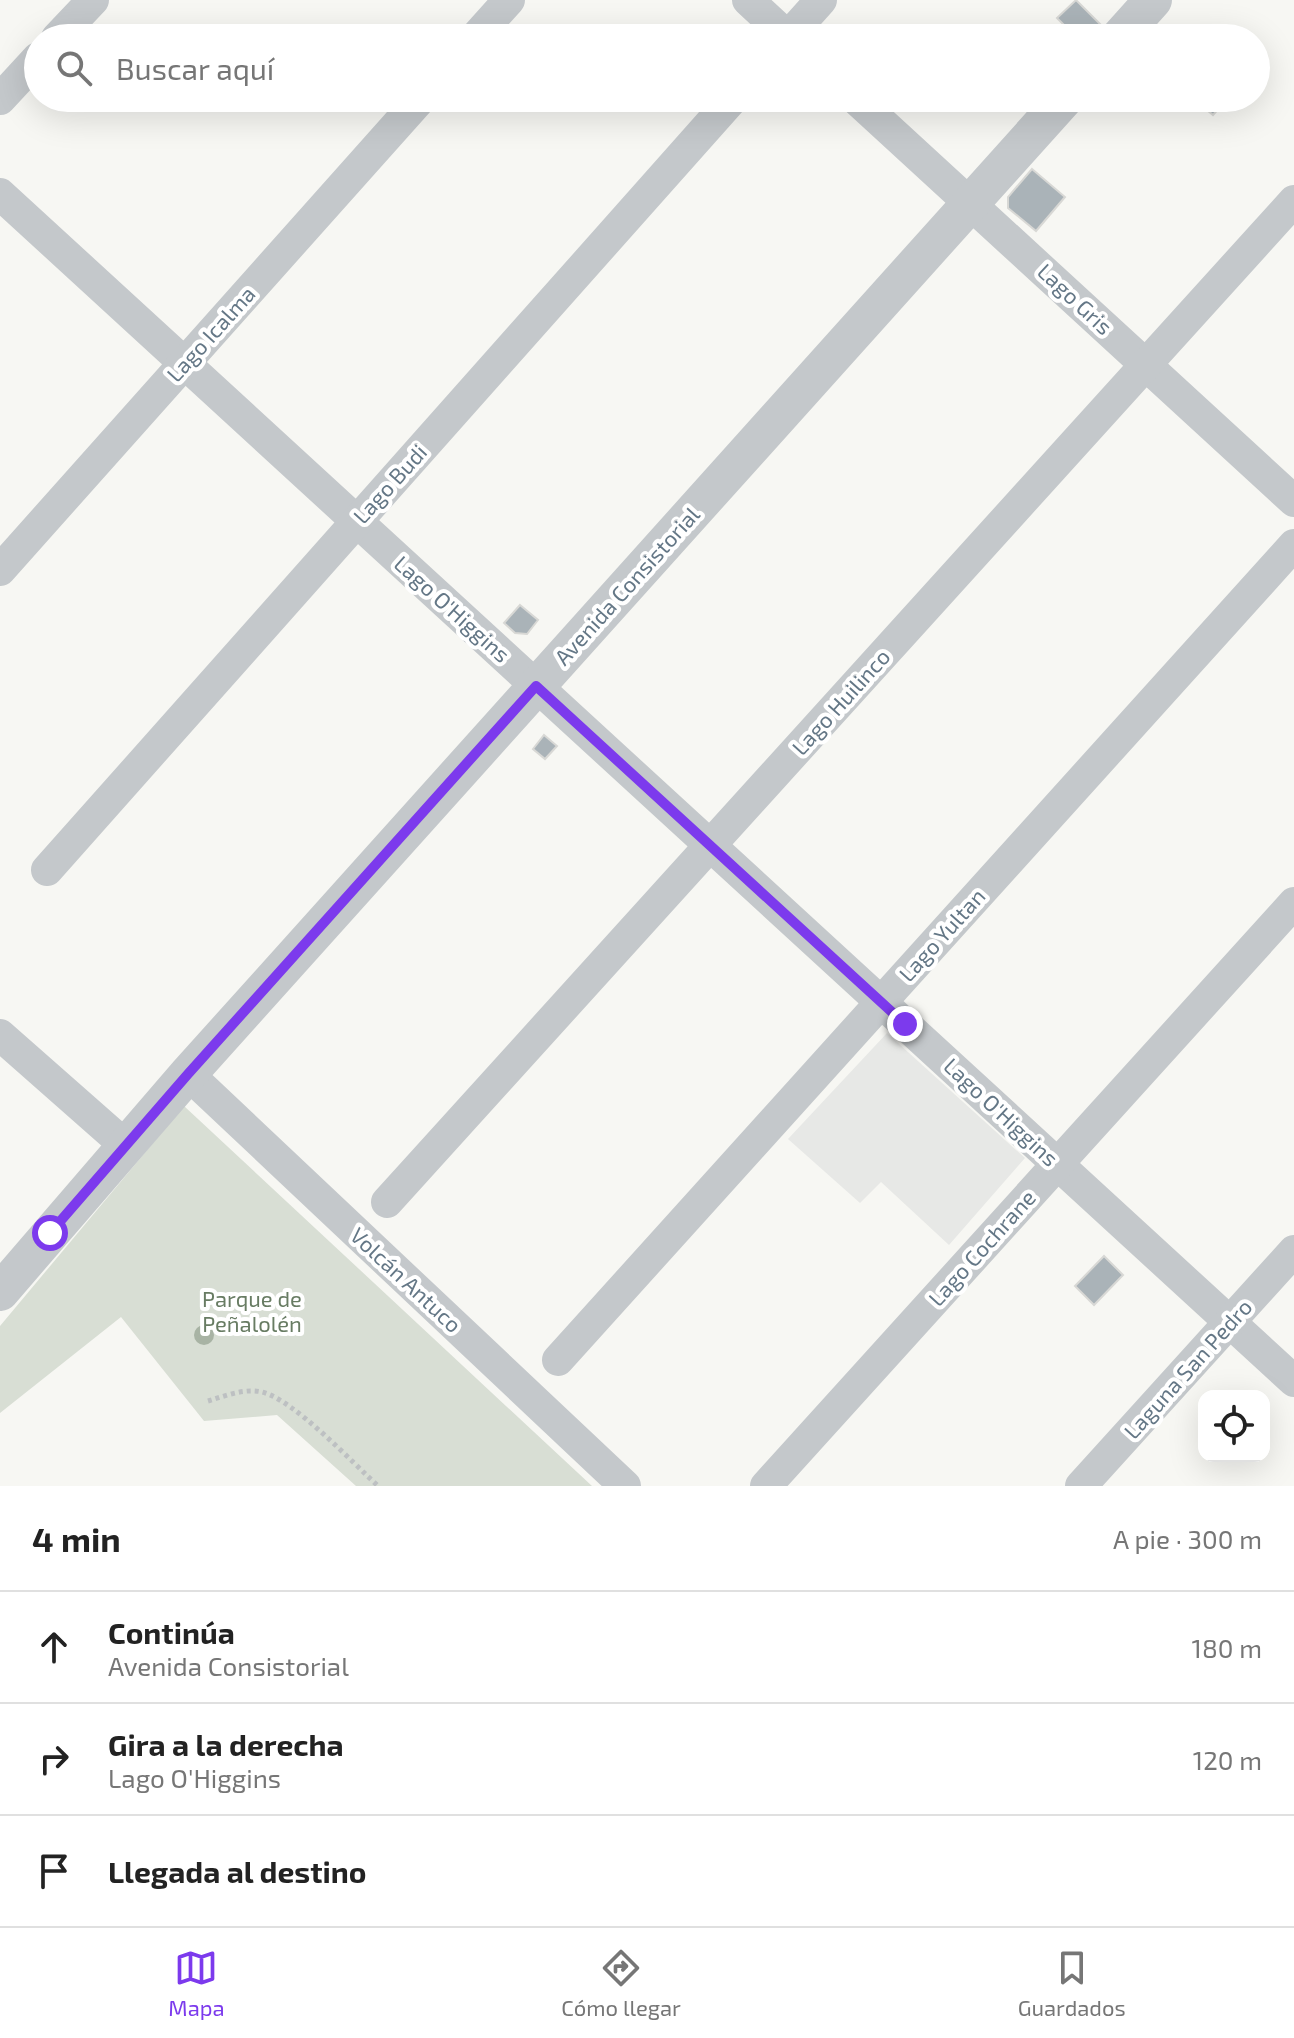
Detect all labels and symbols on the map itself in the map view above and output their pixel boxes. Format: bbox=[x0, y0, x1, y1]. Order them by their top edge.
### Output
street label: Lago Gris bbox=[1033, 257, 1118, 339]
street label: Lago Icalma bbox=[161, 280, 260, 386]
street label: Lago Budi bbox=[347, 439, 431, 528]
street label: Avenida Consistorial bbox=[548, 501, 704, 670]
street label: Lago O'Higgins bbox=[390, 550, 516, 667]
street label: Lago Huilinco bbox=[786, 643, 895, 760]
street label: Lago Yultan bbox=[893, 883, 990, 986]
route end bbox=[887, 1006, 923, 1042]
street label: Lago O'Higgins bbox=[939, 1052, 1064, 1171]
street label: Lago Cochrane bbox=[922, 1184, 1040, 1311]
route start bbox=[32, 1215, 68, 1251]
street label: Volcán Antuco bbox=[346, 1221, 467, 1337]
park label: Parque de Peñalolén bbox=[202, 1285, 302, 1336]
street label: Laguna San Pedro bbox=[1118, 1293, 1257, 1443]

